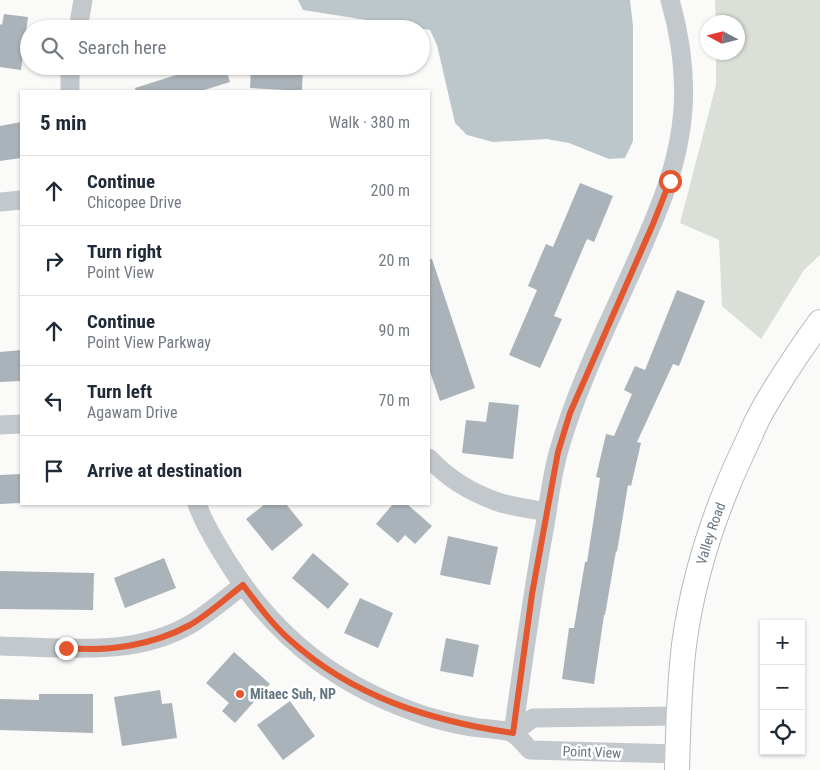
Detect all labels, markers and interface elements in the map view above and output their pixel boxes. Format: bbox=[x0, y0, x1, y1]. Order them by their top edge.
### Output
north arrow bbox=[700, 15, 745, 60]
search box bbox=[20, 20, 430, 75]
icon: search bbox=[38, 34, 66, 62]
text: Search here bbox=[78, 36, 166, 59]
text: 5 min bbox=[40, 111, 87, 135]
text: Walk · 380 m bbox=[329, 113, 410, 132]
text: Continue bbox=[87, 170, 155, 193]
route start bbox=[659, 170, 682, 193]
icon: ahead bbox=[40, 177, 68, 205]
text: 200 m bbox=[371, 181, 410, 200]
text: Chicopee Drive bbox=[87, 193, 181, 212]
text: Turn right bbox=[87, 240, 162, 263]
icon: right bbox=[40, 247, 68, 275]
text: 20 m bbox=[378, 251, 410, 270]
text: Point View bbox=[87, 263, 154, 282]
text: Continue bbox=[87, 310, 155, 333]
icon: ahead bbox=[40, 317, 68, 345]
text: 90 m bbox=[378, 321, 410, 340]
text: Point View Parkway bbox=[87, 333, 211, 352]
text: Turn left bbox=[87, 380, 152, 403]
icon: left bbox=[40, 387, 68, 415]
text: 70 m bbox=[378, 391, 410, 410]
text: Agawam Drive bbox=[87, 403, 177, 422]
icon: arrive bbox=[40, 457, 68, 485]
text: Arrive at destination bbox=[87, 459, 242, 482]
street label: Valley Road bbox=[693, 500, 728, 566]
map controls bbox=[760, 620, 805, 755]
button: + bbox=[760, 620, 805, 665]
route end bbox=[55, 637, 78, 660]
button: − bbox=[760, 665, 805, 710]
place label: Mitaec Suh, NP bbox=[250, 686, 336, 702]
marker: Mitaec Suh, NP bbox=[234, 688, 246, 700]
button: locate bbox=[760, 710, 805, 755]
street label: Point View bbox=[562, 743, 622, 761]

